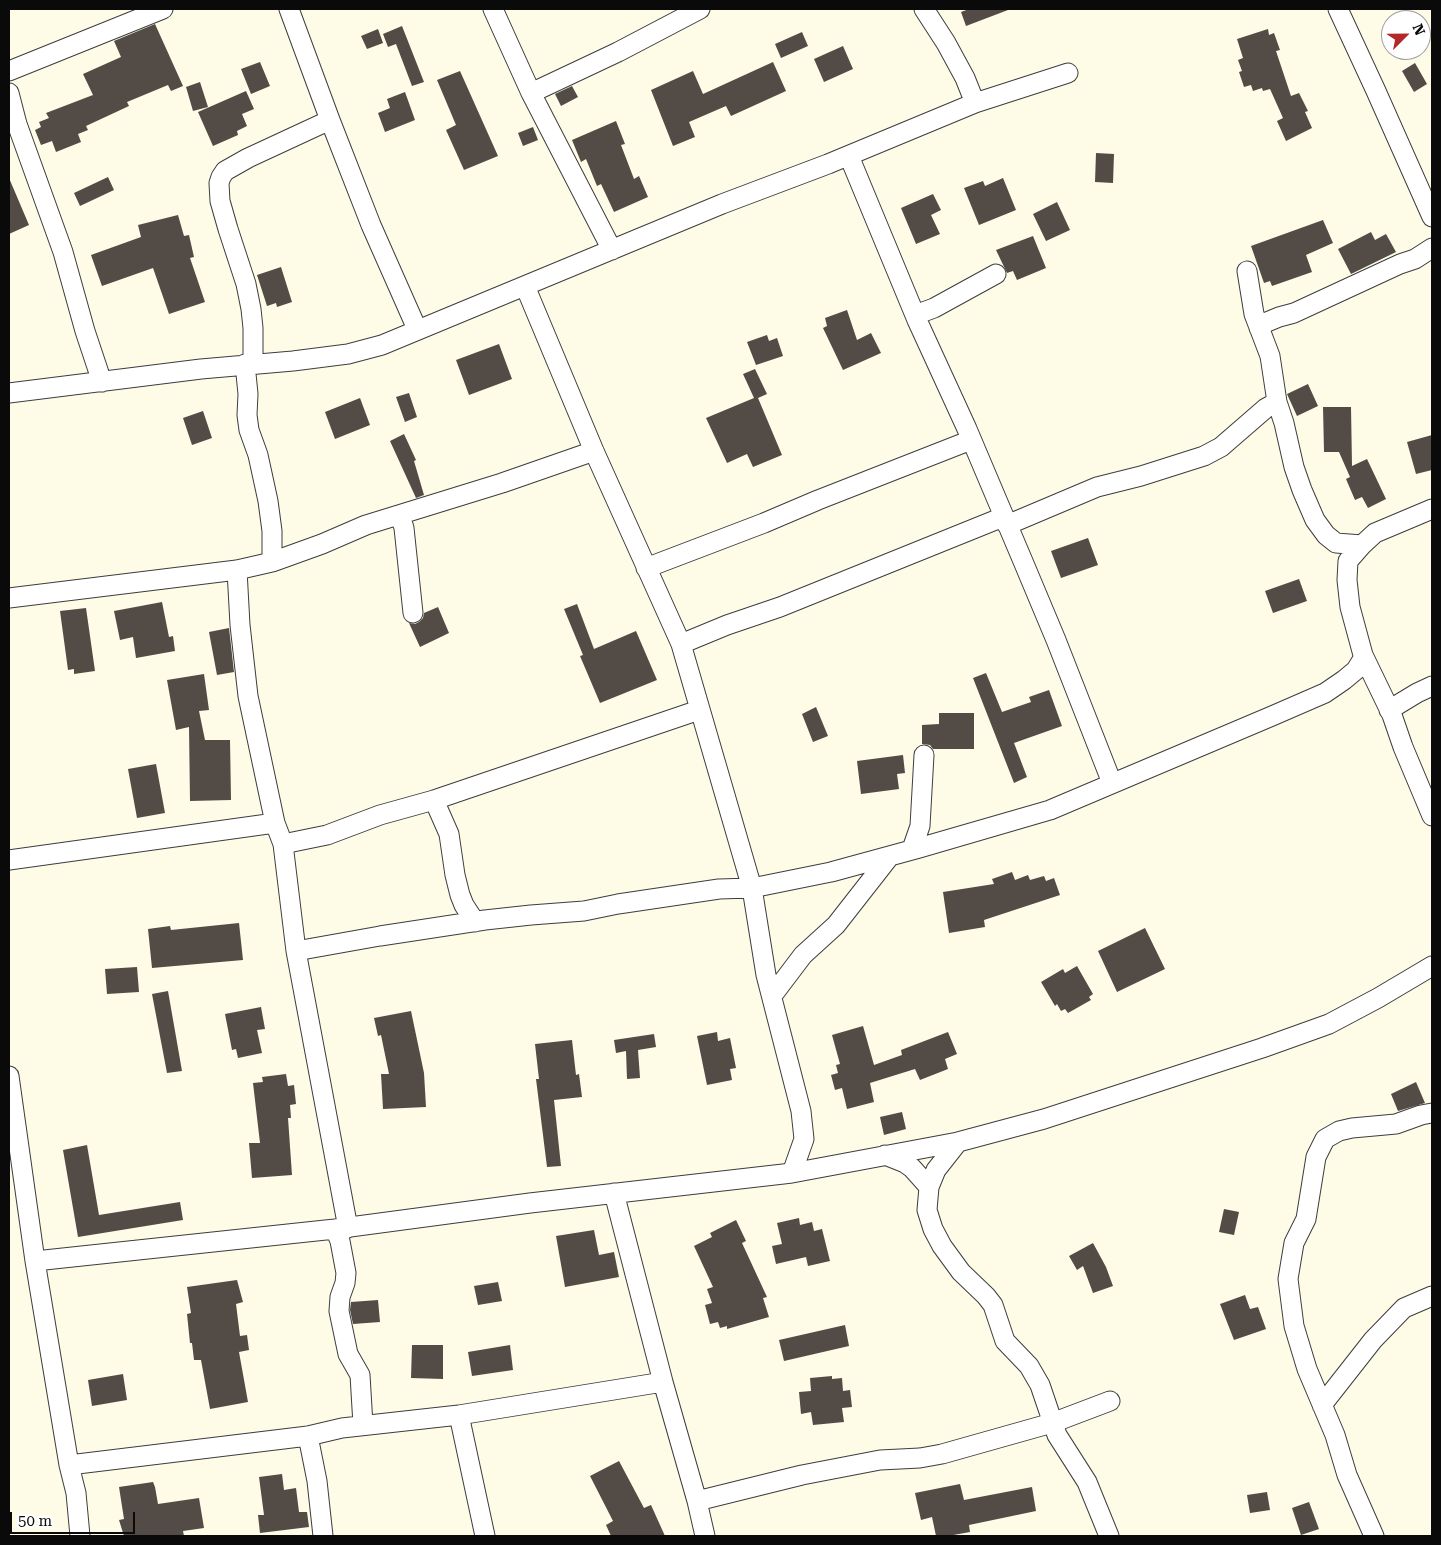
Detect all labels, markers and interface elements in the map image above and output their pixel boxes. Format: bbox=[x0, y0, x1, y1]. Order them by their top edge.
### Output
north arrow bbox=[1381, 10, 1431, 60]
text: N bbox=[1409, 21, 1428, 38]
scale bar bbox=[12, 1502, 138, 1534]
text: 50 m bbox=[18, 1512, 52, 1530]

